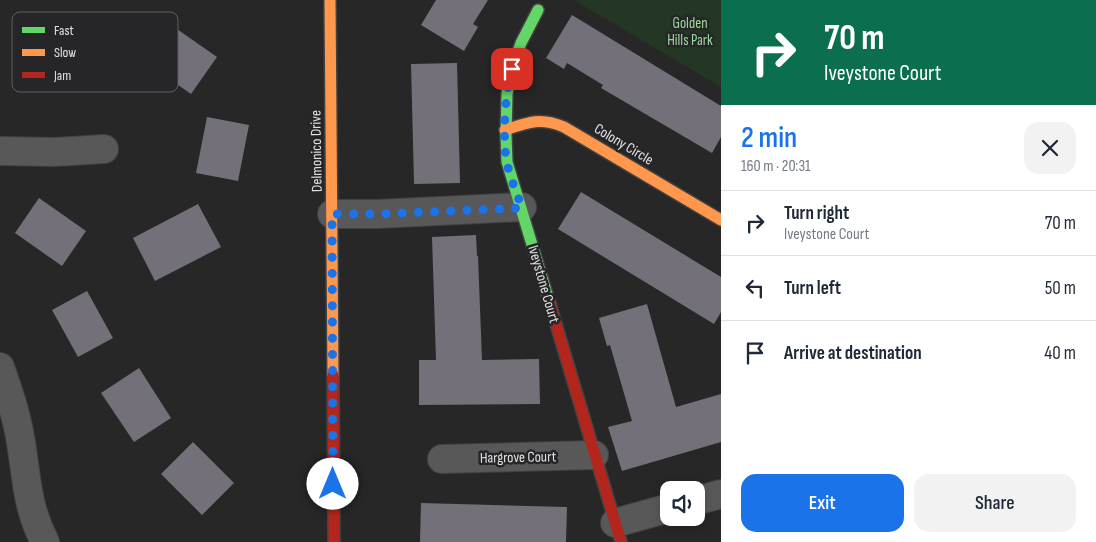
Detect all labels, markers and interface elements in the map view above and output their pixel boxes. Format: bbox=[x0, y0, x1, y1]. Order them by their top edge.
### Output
legend bbox=[12, 12, 178, 92]
park label: Golden Hills Park bbox=[667, 14, 713, 50]
text: 70 m bbox=[824, 17, 884, 60]
icon: right bbox=[741, 20, 806, 85]
text: Fast bbox=[54, 22, 74, 39]
text: Slow bbox=[54, 44, 76, 61]
pin bbox=[491, 48, 533, 90]
icon: arrive bbox=[498, 55, 526, 83]
text: Iveystone Court bbox=[824, 60, 941, 87]
text: Jam bbox=[53, 67, 71, 84]
street label: Delmonico Drive bbox=[306, 110, 327, 192]
street label: Colony Circle bbox=[591, 119, 657, 170]
text: 2 min bbox=[741, 120, 797, 156]
button: close bbox=[1024, 122, 1076, 174]
text: 160 m · 20:31 bbox=[741, 157, 811, 176]
text: Turn right bbox=[784, 202, 849, 225]
icon: right bbox=[741, 209, 769, 237]
text: 70 m bbox=[1045, 212, 1076, 235]
text: Iveystone Court bbox=[784, 225, 869, 244]
street label: Iveystone Court bbox=[523, 243, 564, 326]
icon: left bbox=[741, 274, 769, 302]
text: Turn left bbox=[784, 277, 841, 300]
text: 50 m bbox=[1045, 277, 1076, 300]
icon: arrive bbox=[741, 339, 769, 367]
text: Arrive at destination bbox=[784, 342, 922, 365]
text: 40 m bbox=[1044, 342, 1076, 365]
street label: Hargrove Court bbox=[480, 447, 557, 468]
position arrow bbox=[306, 457, 358, 509]
button: Exit bbox=[741, 474, 904, 532]
button: Share bbox=[914, 474, 1076, 532]
map controls bbox=[660, 481, 705, 526]
button: sound bbox=[660, 481, 705, 526]

